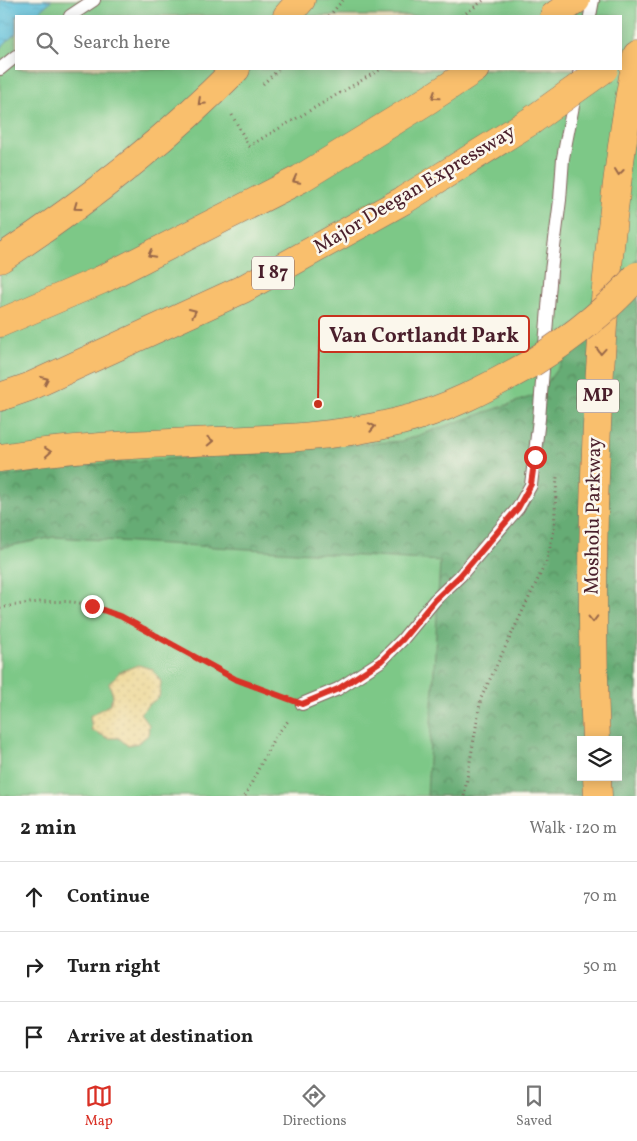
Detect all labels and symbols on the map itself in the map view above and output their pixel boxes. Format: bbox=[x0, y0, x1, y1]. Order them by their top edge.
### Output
one-way arrow bbox=[431, 89, 440, 99]
one-way arrow bbox=[198, 96, 207, 105]
street label: Major Deegan Expressway bbox=[309, 118, 521, 262]
one-way arrow bbox=[614, 169, 625, 177]
one-way arrow bbox=[292, 174, 301, 184]
one-way arrow bbox=[73, 201, 83, 210]
one-way arrow bbox=[148, 248, 157, 258]
road number: I 87 bbox=[252, 256, 294, 290]
one-way arrow bbox=[188, 307, 197, 318]
callout: Van Cortlandt Park bbox=[319, 316, 529, 352]
text: Van Cortlandt Park bbox=[329, 322, 519, 351]
one-way arrow bbox=[596, 348, 607, 356]
one-way arrow bbox=[40, 376, 49, 386]
road number: MP bbox=[577, 380, 619, 412]
one-way arrow bbox=[368, 422, 377, 433]
one-way arrow bbox=[207, 436, 215, 447]
street label: Mosholu Parkway bbox=[579, 437, 609, 595]
route start bbox=[524, 446, 547, 469]
one-way arrow bbox=[45, 447, 53, 458]
route end bbox=[81, 595, 104, 618]
one-way arrow bbox=[588, 615, 598, 623]

